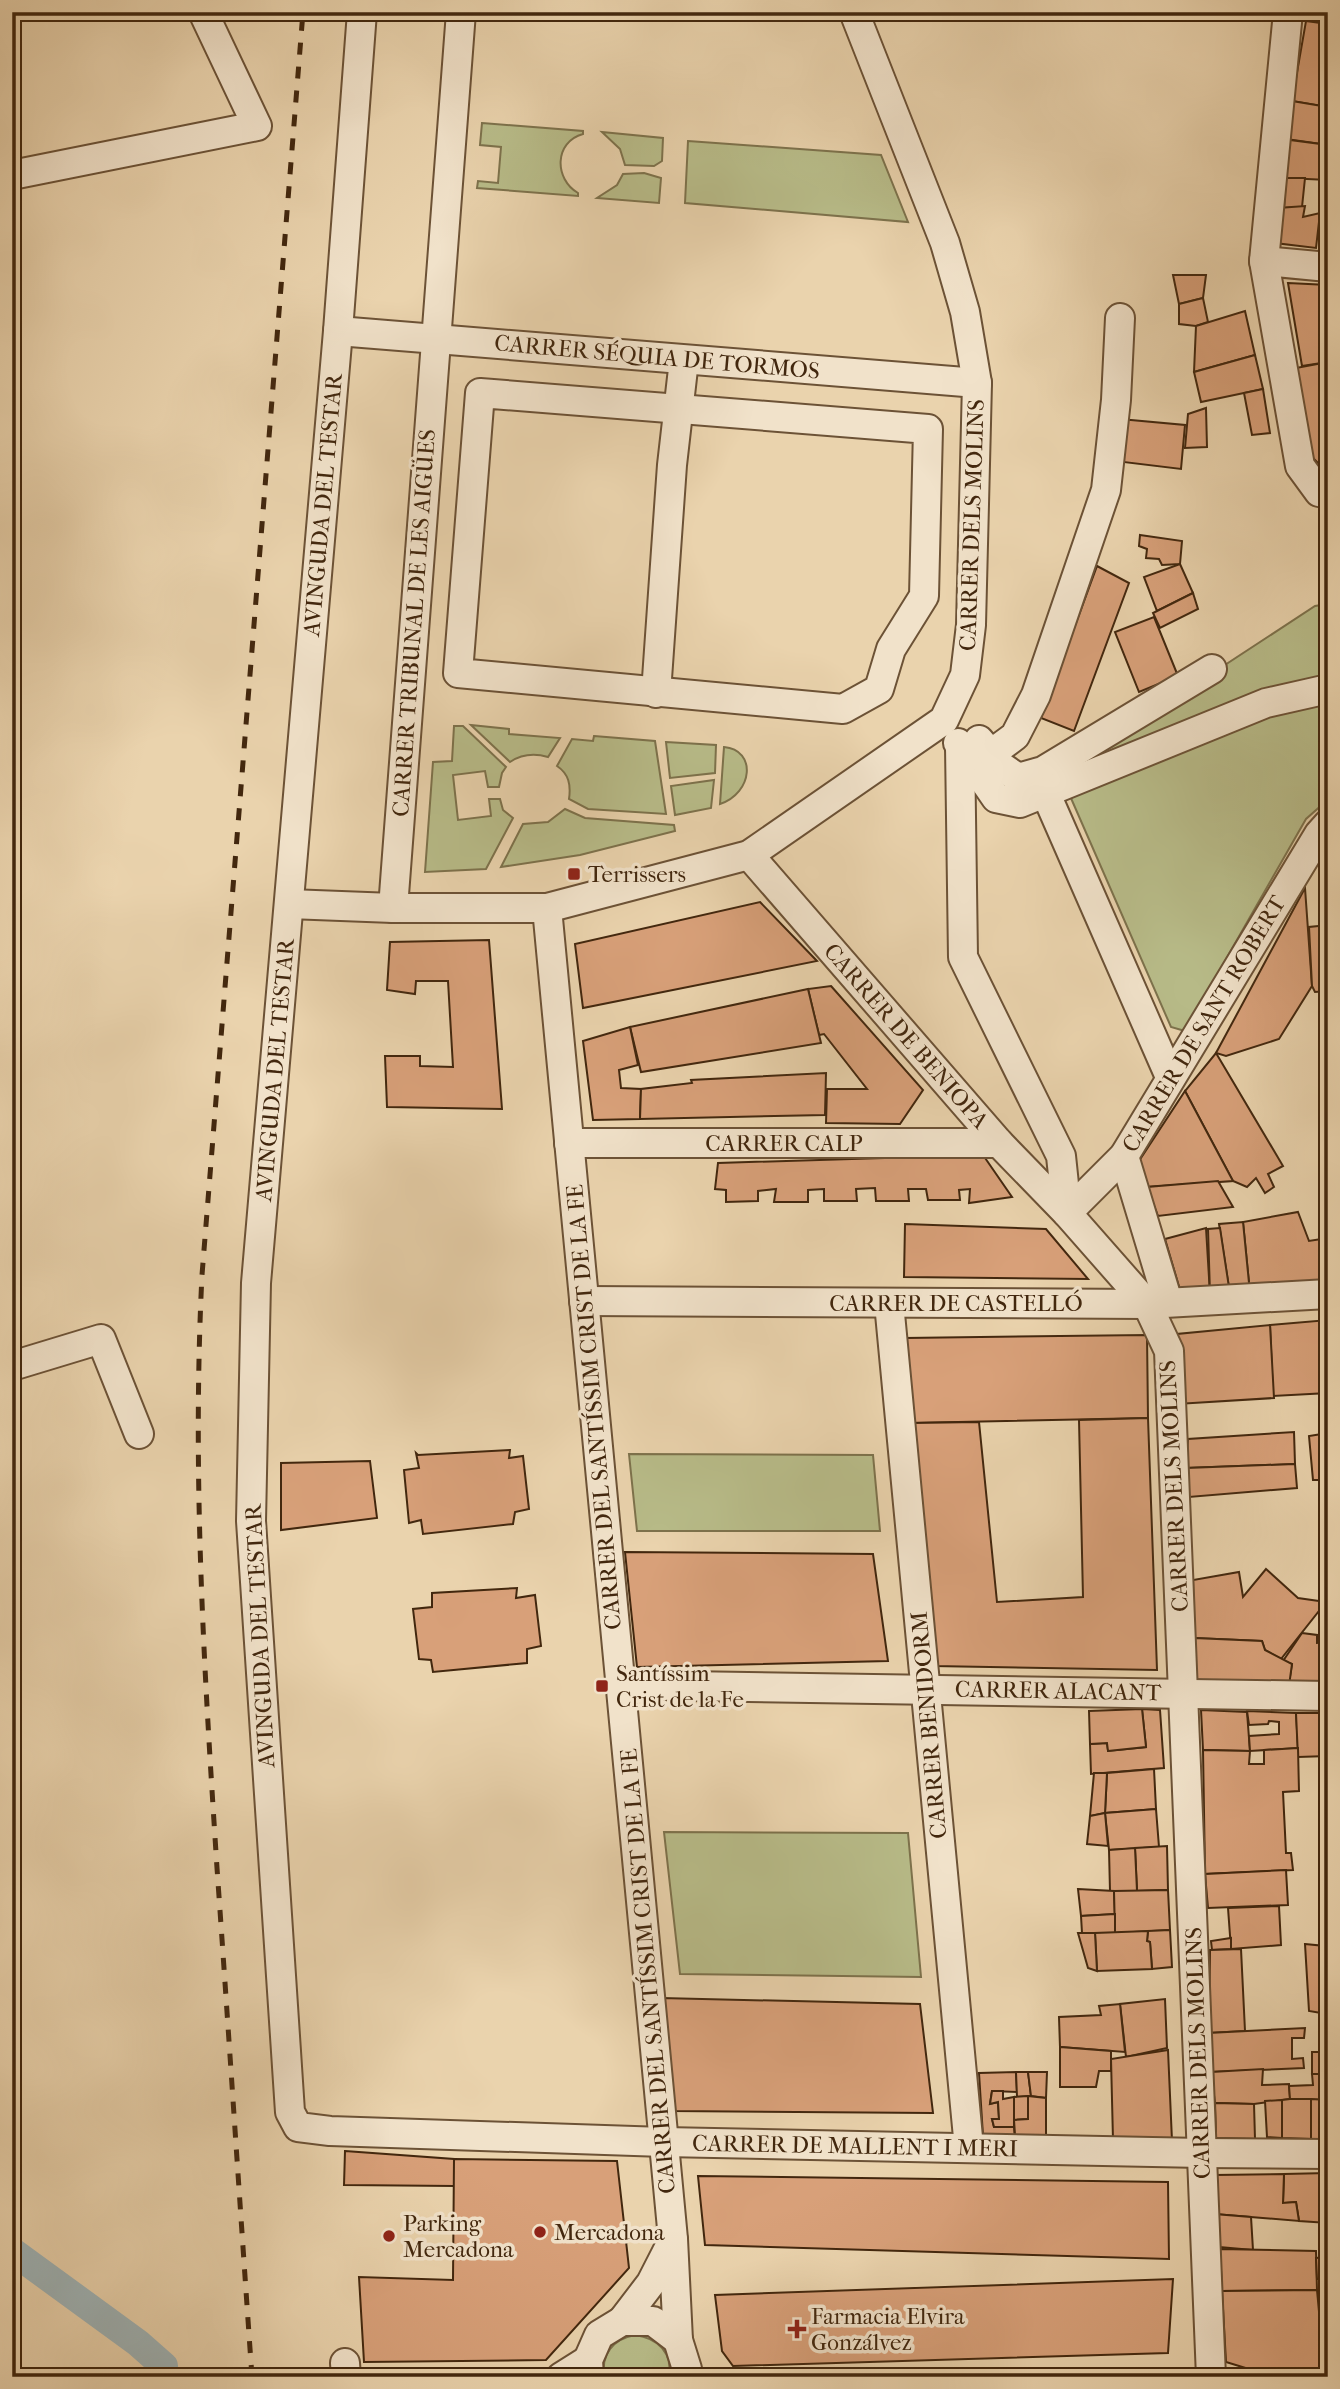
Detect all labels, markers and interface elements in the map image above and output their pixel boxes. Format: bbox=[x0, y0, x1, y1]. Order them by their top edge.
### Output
street label: CARRER SÉQUIA DE TORMOS bbox=[493, 329, 821, 385]
street label: AVINGUDA DEL TESTAR bbox=[298, 371, 348, 639]
street label: CARRER DELS MOLINS bbox=[954, 399, 990, 651]
street label: CARRER TRIBUNAL DE LES AIGÜES bbox=[387, 428, 441, 818]
place label: Terrissers bbox=[588, 861, 686, 888]
marker: Terrissers bbox=[566, 866, 582, 882]
street label: CARRER DE SANT ROBERT bbox=[1117, 890, 1292, 1157]
street label: AVINGUDA DEL TESTAR bbox=[250, 936, 300, 1204]
street label: CARRER DE BENIOPA bbox=[818, 938, 994, 1135]
street label: CARRER CALP bbox=[705, 1130, 863, 1157]
street label: CARRER DEL SANTÍSSIM CRIST DE LA FE bbox=[561, 1183, 627, 1631]
street label: CARRER DE CASTELLÓ bbox=[829, 1289, 1083, 1317]
street label: CARRER DELS MOLINS bbox=[1154, 1359, 1194, 1613]
street label: AVINGUDA DEL TESTAR bbox=[240, 1502, 280, 1769]
street label: CARRER BENIDORM bbox=[906, 1610, 952, 1840]
place label: Santíssim Crist de la Fe bbox=[616, 1660, 744, 1713]
street label: CARRER ALACANT bbox=[955, 1676, 1162, 1706]
marker: Santíssim Crist de la Fe bbox=[594, 1678, 610, 1694]
street label: CARRER DEL SANTÍSSIM CRIST DE LA FE bbox=[615, 1747, 681, 2195]
street label: CARRER DELS MOLINS bbox=[1180, 1927, 1216, 2179]
street label: CARRER DE MALLENT I MERI bbox=[692, 2130, 1018, 2162]
place label: Parking Mercadona bbox=[403, 2210, 514, 2263]
place label: Mercadona bbox=[554, 2219, 665, 2246]
marker: Mercadona bbox=[532, 2224, 548, 2240]
marker: Parking Mercadona bbox=[381, 2228, 397, 2244]
place label: Farmacia Elvira Gonzálvez bbox=[811, 2303, 965, 2356]
marker: Farmacia Elvira Gonzálvez bbox=[789, 2321, 805, 2337]

